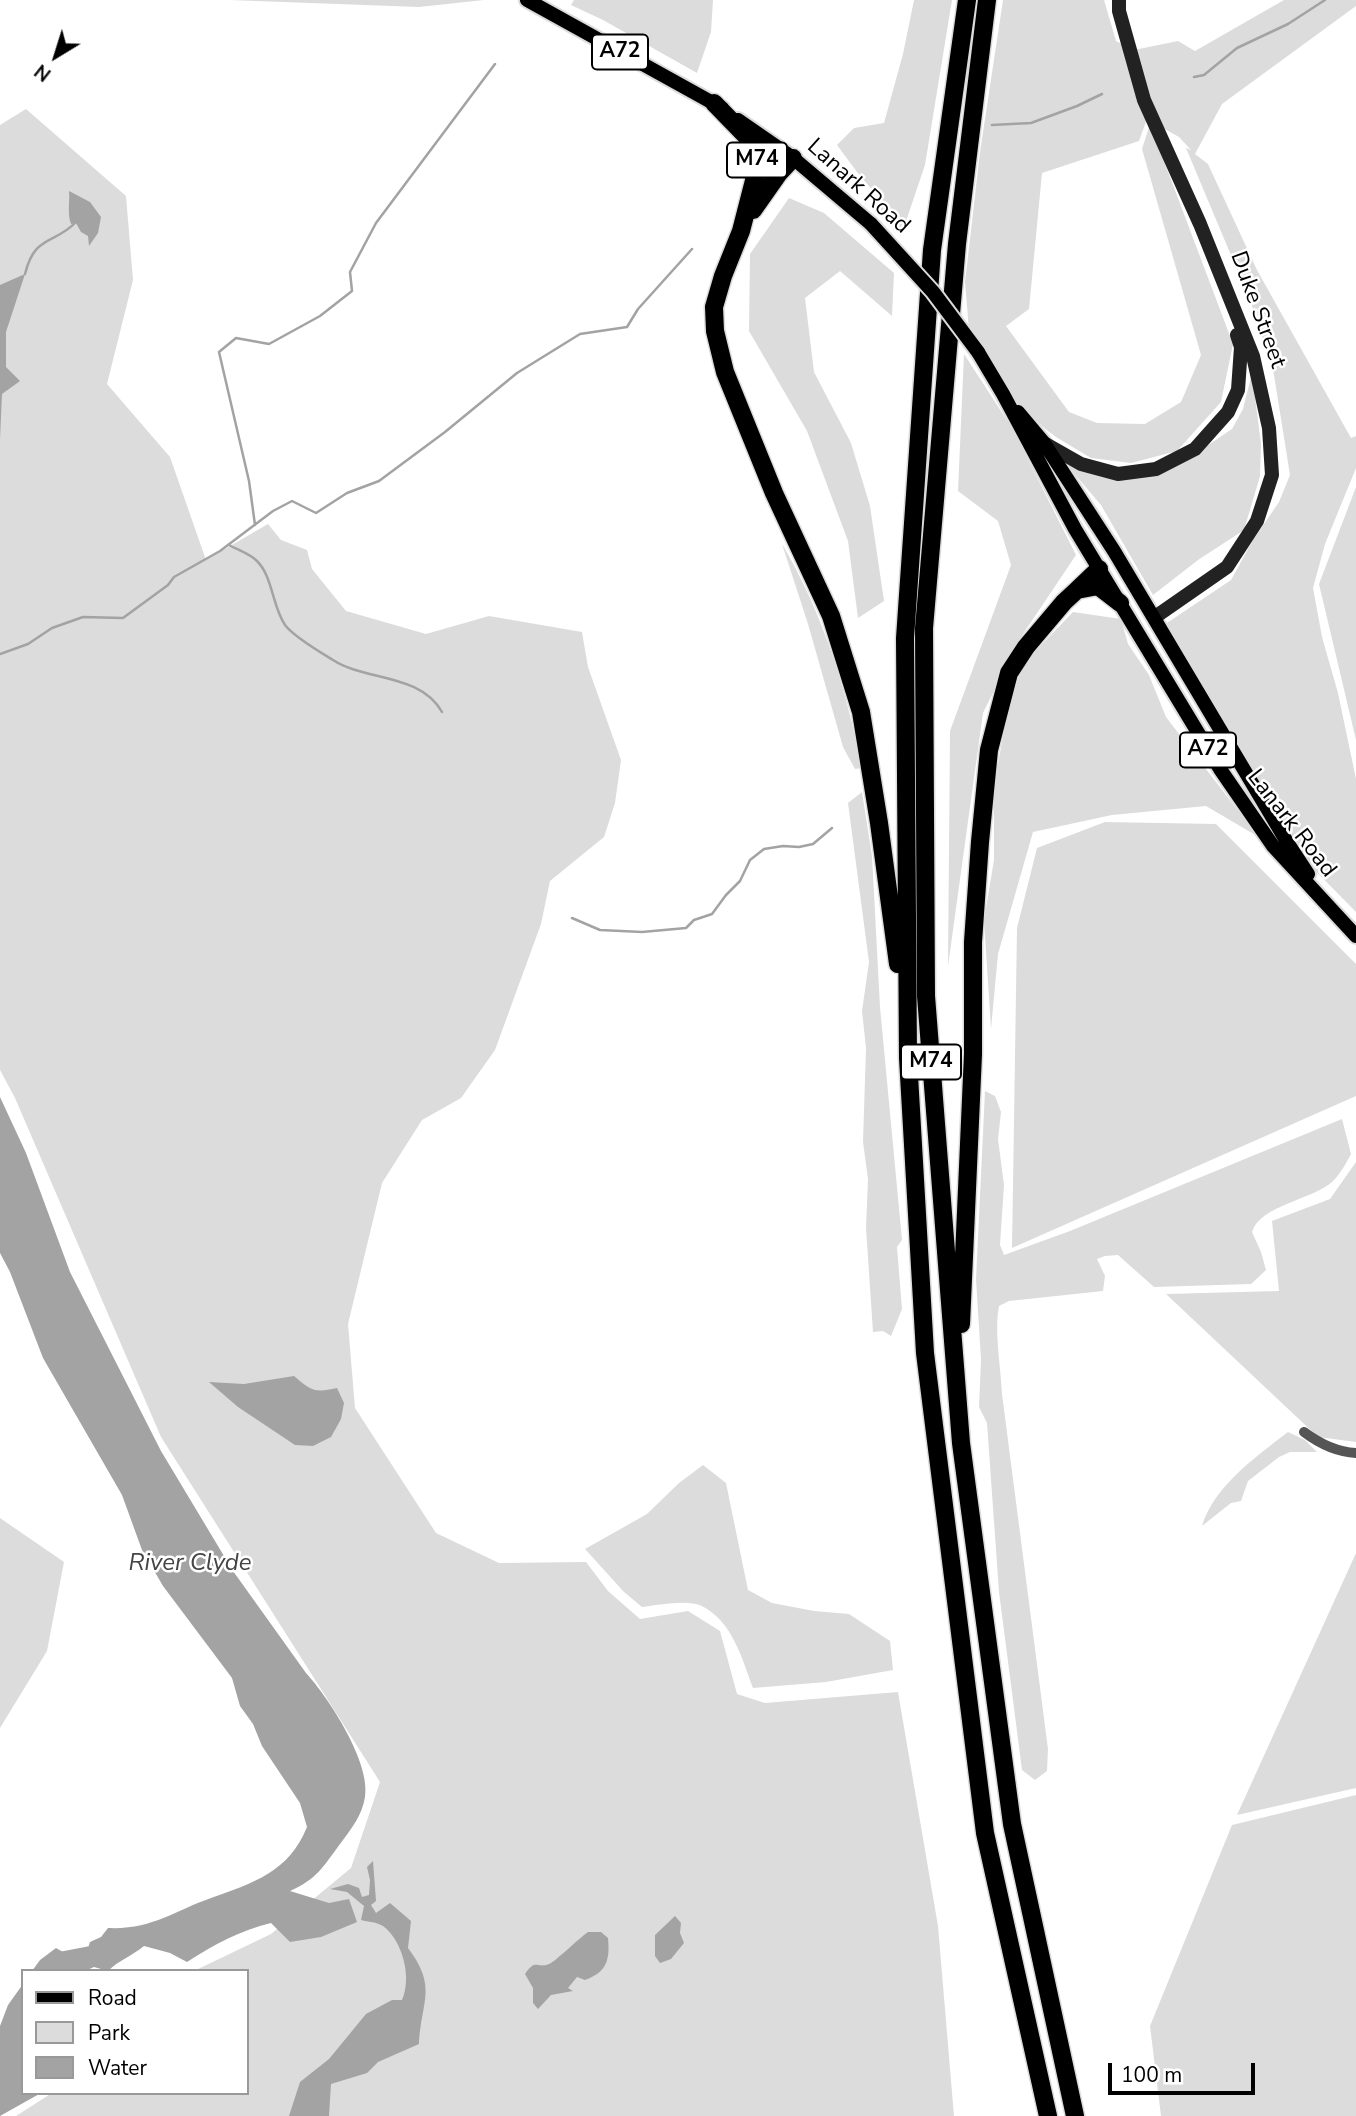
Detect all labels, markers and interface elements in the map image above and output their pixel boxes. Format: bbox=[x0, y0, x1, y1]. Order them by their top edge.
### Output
north arrow bbox=[21, 21, 91, 91]
road number: A72 bbox=[592, 34, 648, 70]
text: N bbox=[29, 58, 57, 87]
street label: Lanark Road bbox=[801, 134, 915, 240]
road number: M74 bbox=[727, 142, 787, 178]
street label: Duke Street bbox=[1223, 248, 1291, 372]
road number: A72 bbox=[1180, 732, 1236, 768]
street label: Lanark Road bbox=[1240, 765, 1342, 883]
road number: M74 bbox=[901, 1044, 961, 1080]
water label: River Clyde bbox=[128, 1550, 252, 1578]
legend bbox=[21, 1969, 248, 2095]
text: Road bbox=[88, 1984, 137, 2012]
text: Park bbox=[88, 2019, 130, 2047]
scale bar bbox=[1111, 2050, 1258, 2094]
text: Water bbox=[88, 2054, 147, 2082]
text: 100 m bbox=[1121, 2061, 1182, 2089]

